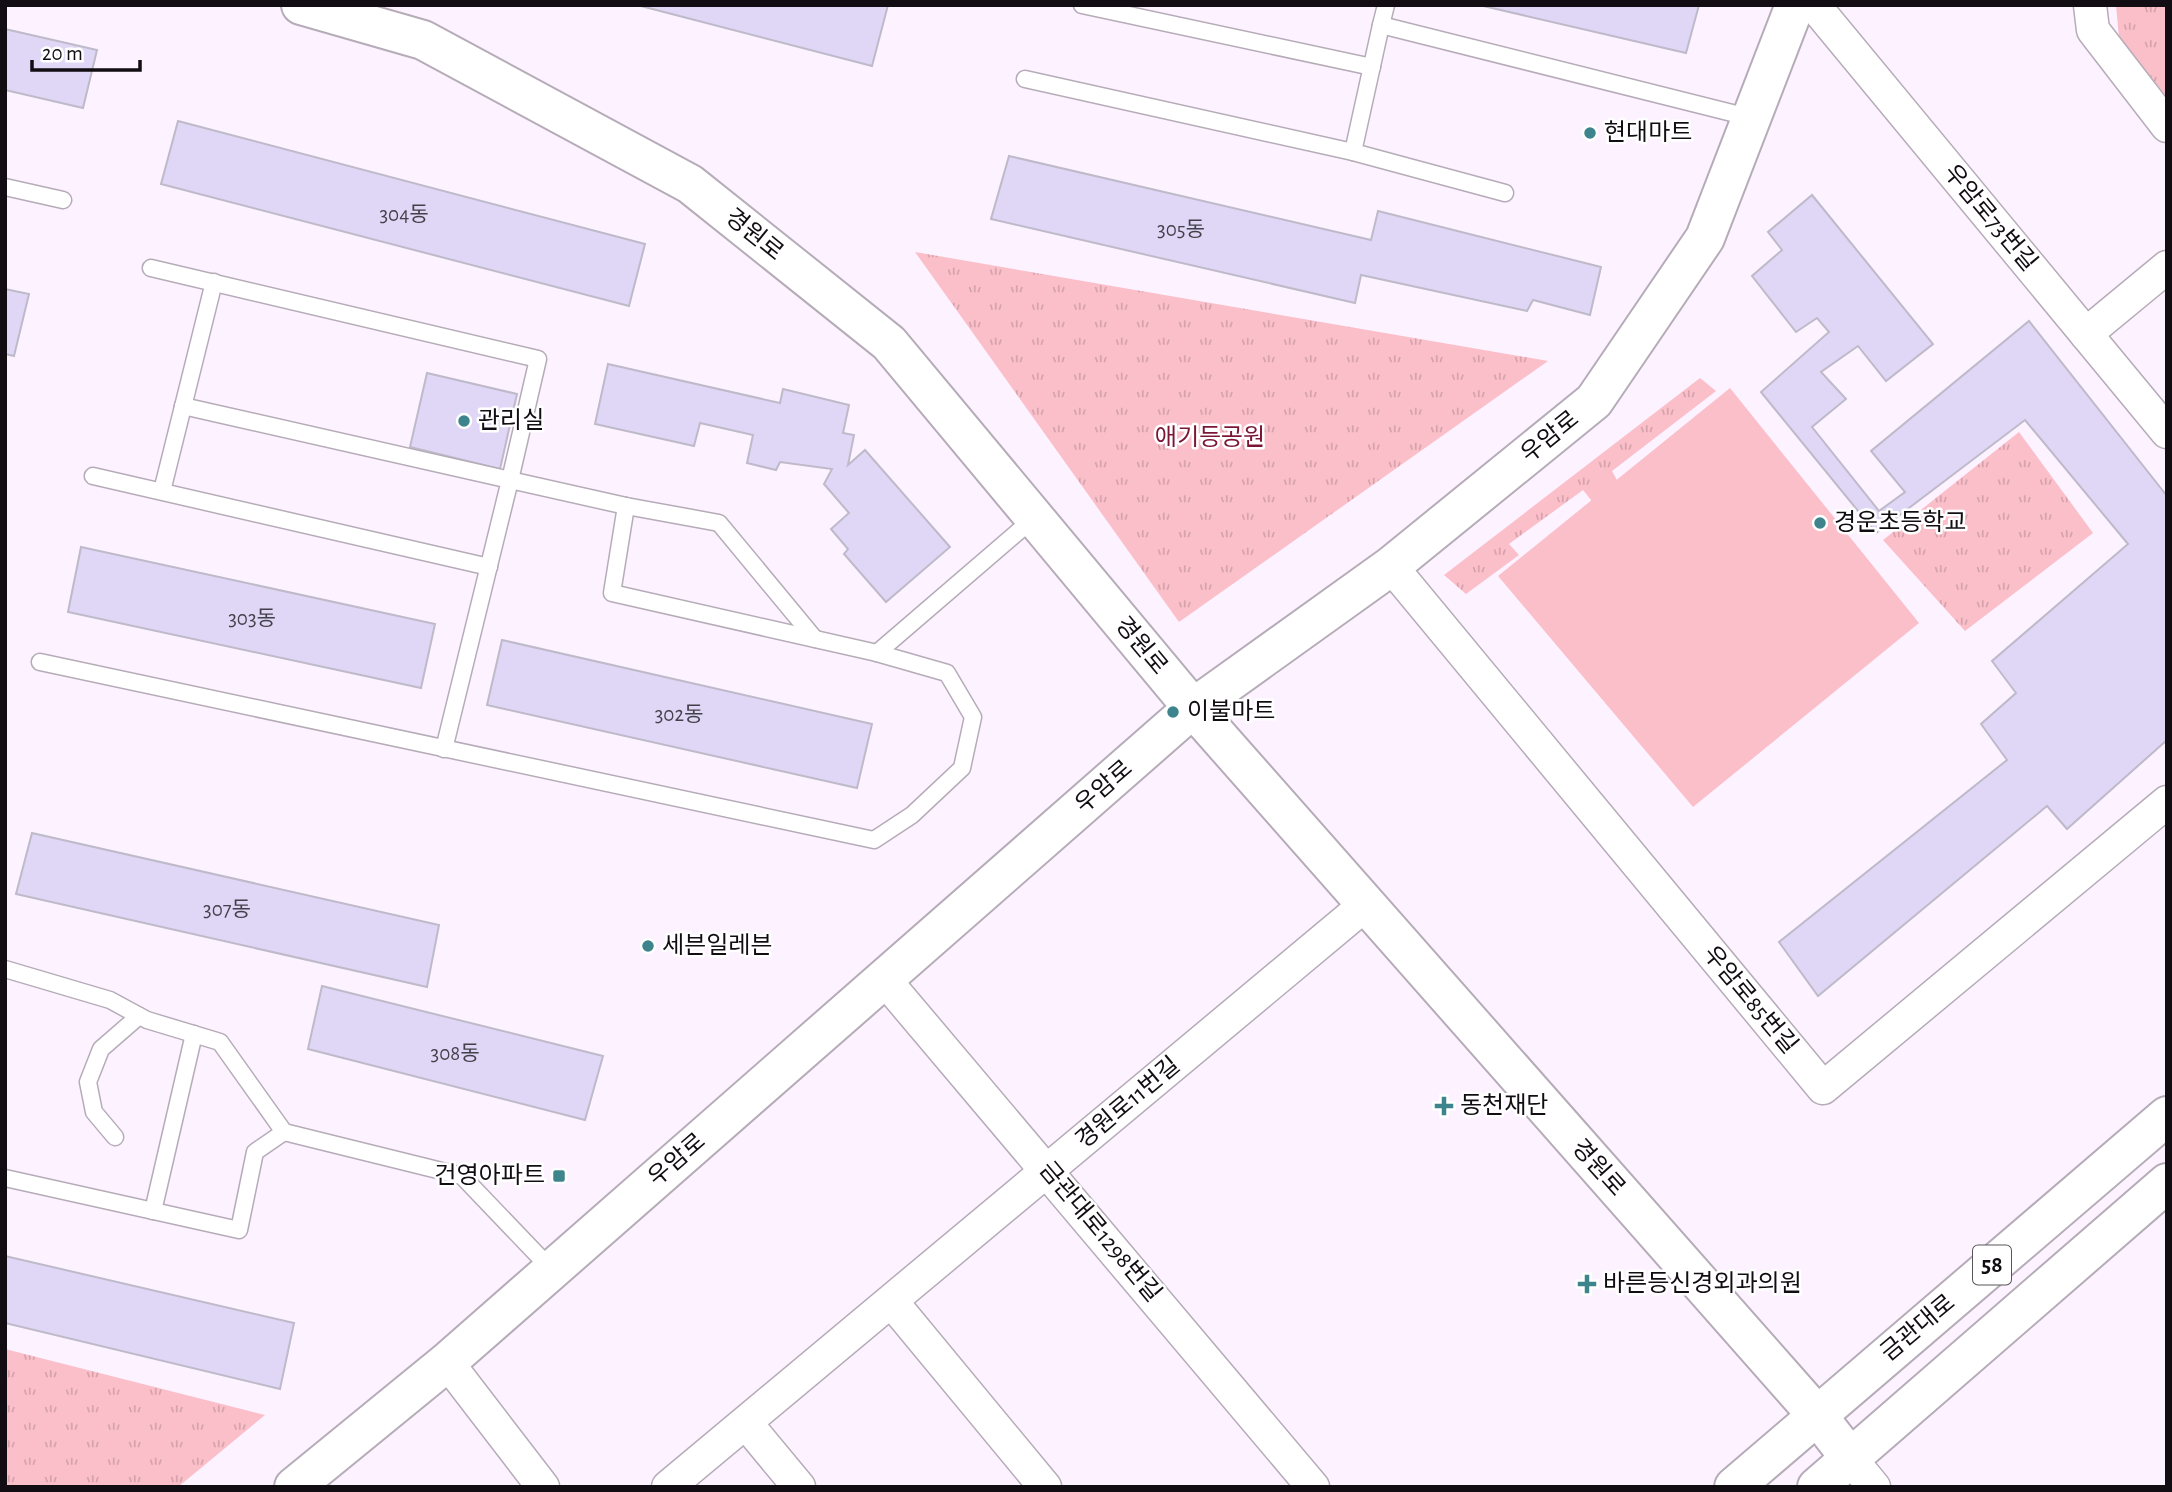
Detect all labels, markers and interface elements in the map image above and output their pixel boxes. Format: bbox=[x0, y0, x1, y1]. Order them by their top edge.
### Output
scale bar bbox=[32, 28, 140, 72]
text: 20 m bbox=[42, 43, 83, 64]
place label: 현대마트 bbox=[1604, 120, 1692, 145]
marker: 현대마트 bbox=[1582, 125, 1598, 141]
street label: 우암로73번길 bbox=[1939, 160, 2042, 276]
house number: 304동 bbox=[379, 204, 429, 225]
street label: 경원로 bbox=[721, 204, 788, 265]
house number: 305동 bbox=[1157, 219, 1205, 240]
street label: 우암로 bbox=[1516, 406, 1583, 467]
place label: 관리실 bbox=[478, 408, 544, 433]
marker: 관리실 bbox=[456, 413, 472, 429]
park label: 애기등공원 bbox=[1155, 425, 1265, 450]
place label: 경운초등학교 bbox=[1834, 509, 1966, 535]
marker: 경운초등학교 bbox=[1812, 515, 1828, 531]
house number: 303동 bbox=[228, 608, 276, 629]
street label: 경원로 bbox=[1111, 612, 1172, 679]
place label: 이불마트 bbox=[1187, 699, 1275, 724]
house number: 302동 bbox=[655, 704, 703, 725]
marker: 이불마트 bbox=[1165, 704, 1181, 720]
street label: 우암로 bbox=[1070, 755, 1137, 818]
house number: 307동 bbox=[203, 899, 251, 920]
place label: 세븐일레븐 bbox=[662, 933, 772, 958]
marker: 세븐일레븐 bbox=[640, 938, 656, 954]
street label: 우암로85번길 bbox=[1698, 941, 1802, 1058]
house number: 308동 bbox=[430, 1043, 480, 1064]
street label: 경원로11번길 bbox=[1071, 1052, 1184, 1153]
place label: 동천재단 bbox=[1460, 1092, 1548, 1118]
marker: 동천재단 bbox=[1434, 1096, 1454, 1116]
street label: 우암로 bbox=[643, 1128, 710, 1191]
street label: 경원로 bbox=[1567, 1135, 1630, 1201]
street label: 금관대로1298번길 bbox=[1035, 1157, 1166, 1306]
place label: 건영아파트 bbox=[435, 1163, 545, 1188]
marker: 건영아파트 bbox=[551, 1168, 567, 1184]
road number: 58 bbox=[1973, 1246, 2011, 1284]
place label: 바른등신경외과의원 bbox=[1603, 1271, 1802, 1296]
marker: 바른등신경외과의원 bbox=[1577, 1274, 1597, 1294]
street label: 금관대로 bbox=[1876, 1290, 1960, 1366]

